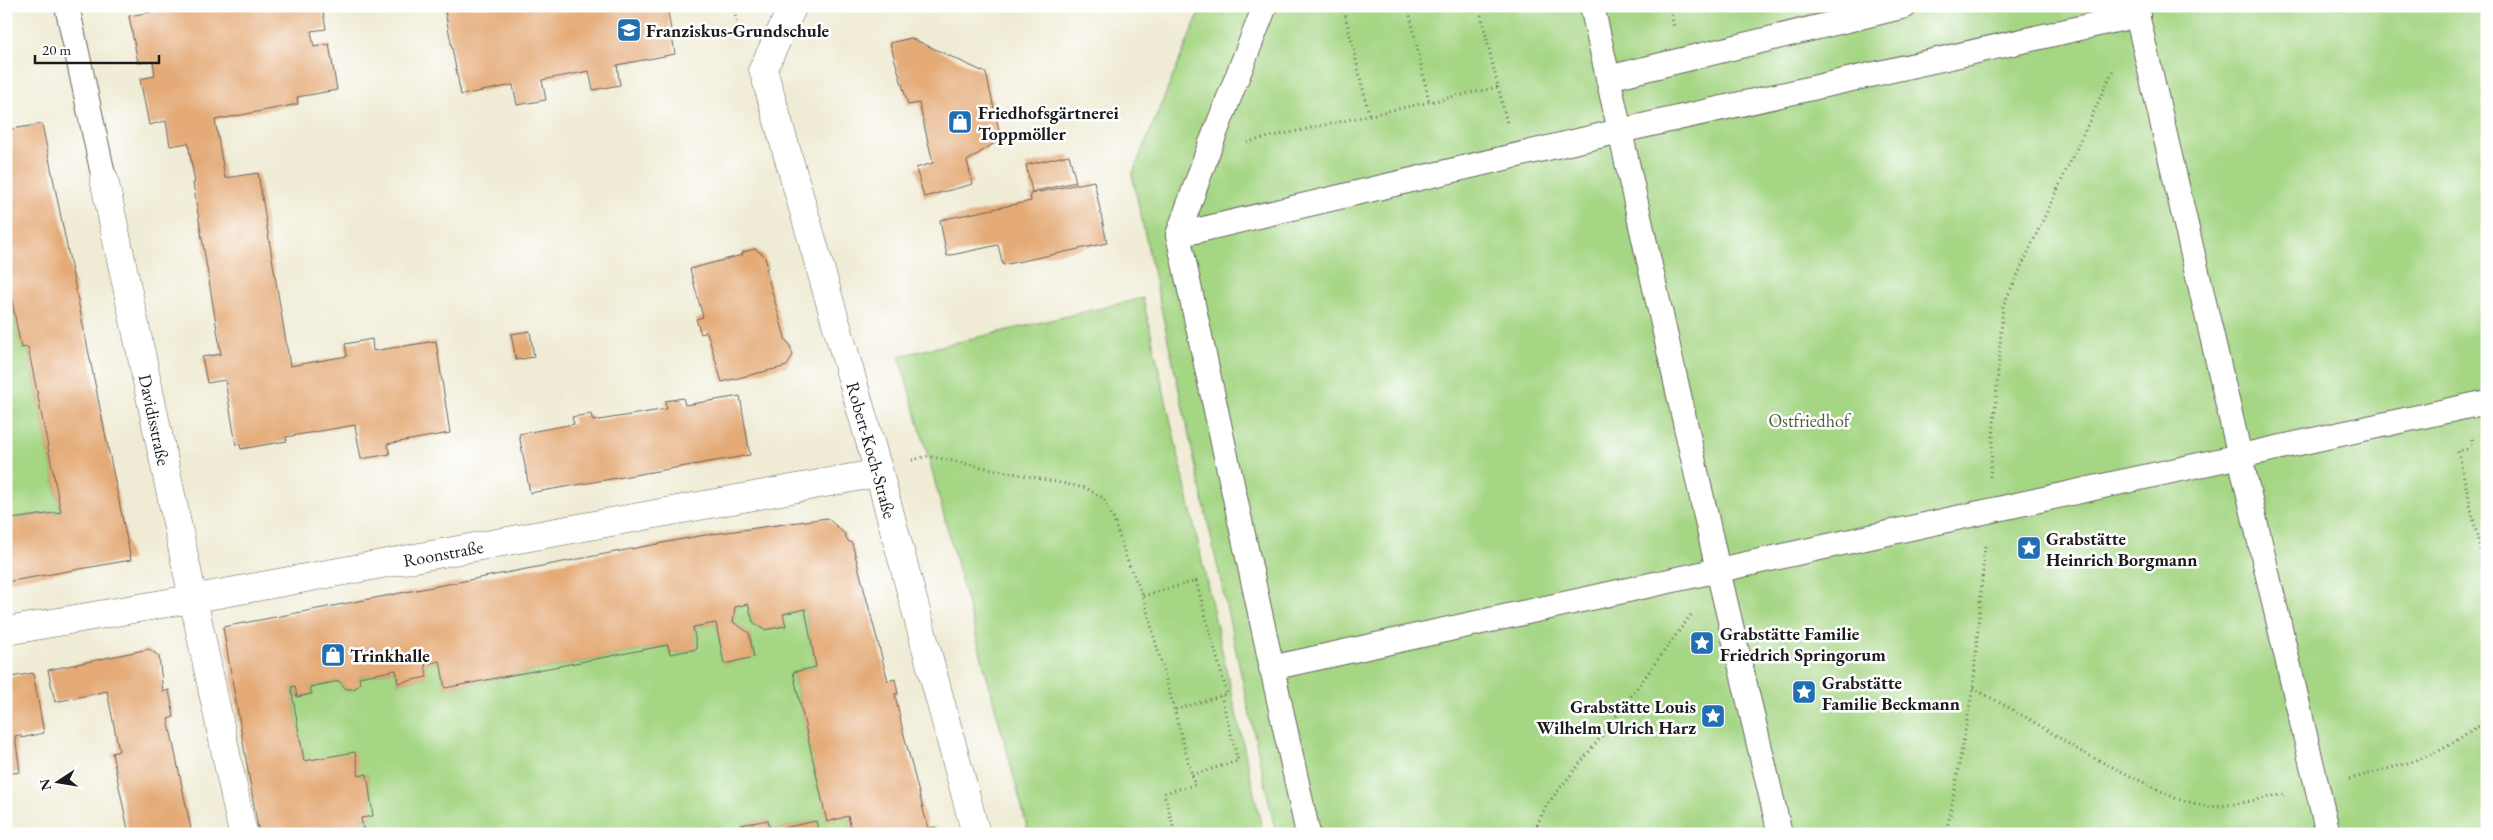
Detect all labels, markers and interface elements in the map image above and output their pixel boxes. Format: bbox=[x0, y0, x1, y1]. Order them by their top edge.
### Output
school or university icon: Franziskus-Grundschule bbox=[616, 17, 642, 43]
place label: Franziskus-Grundschule bbox=[646, 19, 829, 42]
scale bar bbox=[35, 32, 159, 64]
text: 20 m bbox=[42, 40, 71, 59]
place label: Friedhofsgärtnerei Toppmöller bbox=[978, 101, 1119, 145]
shop icon: Friedhofsgärtnerei Toppmöller bbox=[947, 109, 973, 135]
street label: Davidisstraße bbox=[134, 372, 176, 467]
street label: Robert-Koch-Straße bbox=[842, 379, 902, 521]
park label: Ostfriedhof bbox=[1768, 409, 1852, 432]
place label: Grabstätte Heinrich Borgmann bbox=[2046, 527, 2197, 571]
street label: Roonstraße bbox=[401, 534, 485, 571]
place icon: Grabstätte Heinrich Borgmann bbox=[2016, 535, 2042, 561]
place label: Grabstätte Familie Friedrich Springorum bbox=[1720, 622, 1886, 666]
place icon: Grabstätte Familie Friedrich Springorum bbox=[1689, 630, 1715, 656]
shop icon: Trinkhalle bbox=[320, 642, 346, 668]
place label: Trinkhalle bbox=[350, 644, 430, 667]
place label: Grabstätte Familie Beckmann bbox=[1822, 671, 1960, 715]
place icon: Grabstätte Familie Beckmann bbox=[1791, 679, 1817, 705]
place label: Grabstätte Louis Wilhelm Ulrich Harz bbox=[1536, 695, 1696, 739]
place icon: Grabstätte Louis Wilhelm Ulrich Harz bbox=[1700, 703, 1726, 729]
north arrow bbox=[32, 758, 82, 808]
text: N bbox=[35, 777, 55, 792]

